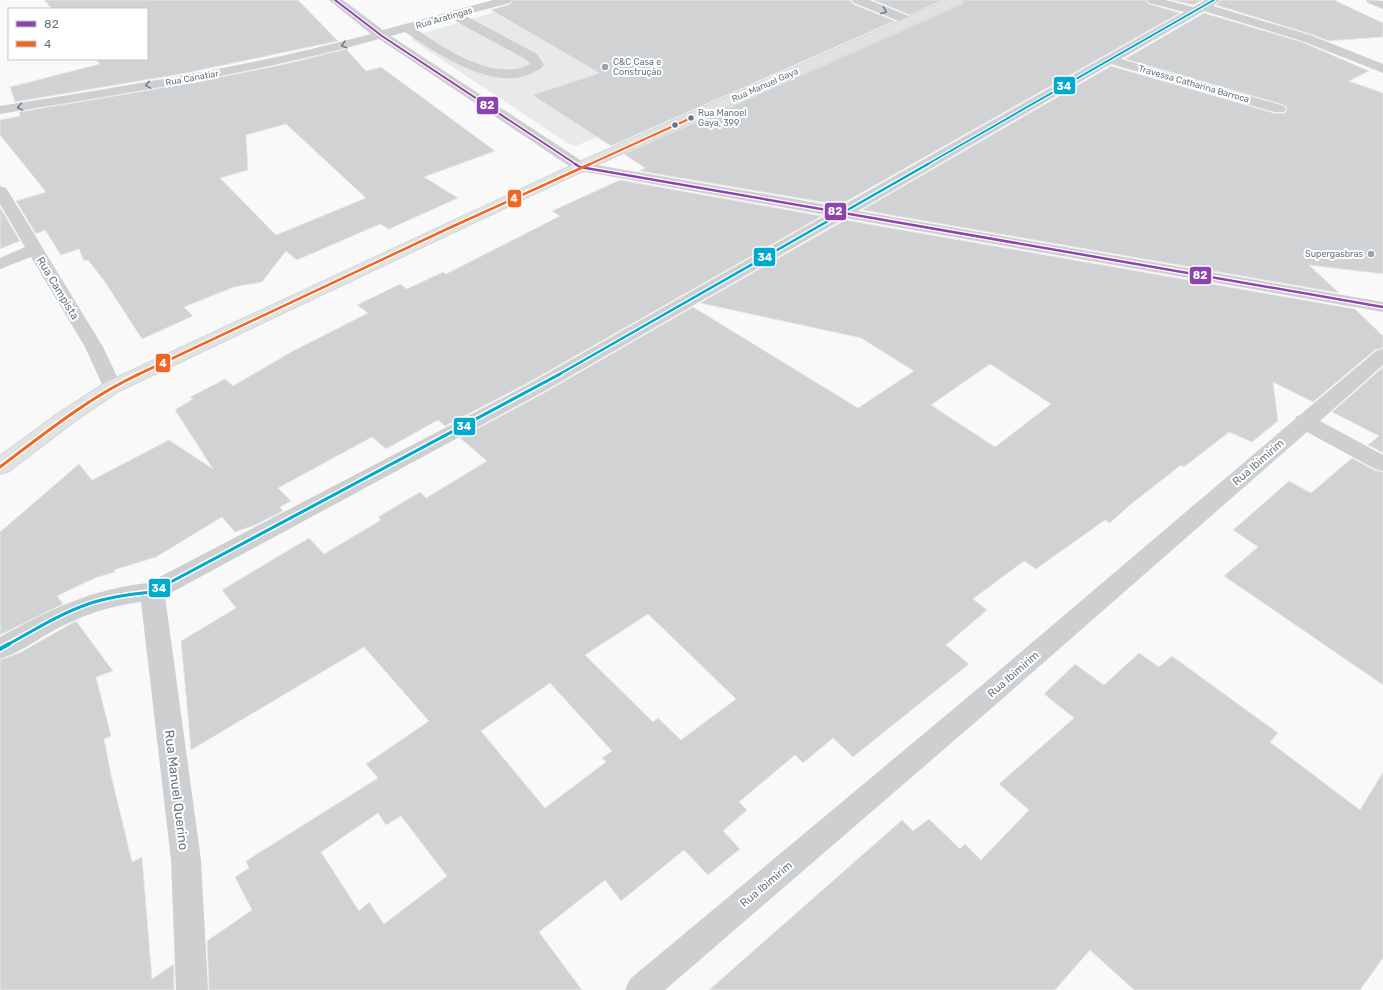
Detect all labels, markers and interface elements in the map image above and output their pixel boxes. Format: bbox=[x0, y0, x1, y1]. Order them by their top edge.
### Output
street label: Rua Aratingas bbox=[414, 5, 474, 31]
one-way arrow bbox=[880, 6, 887, 14]
legend bbox=[8, 8, 148, 60]
text: 82 bbox=[44, 17, 59, 31]
text: 4 bbox=[44, 37, 52, 51]
one-way arrow bbox=[341, 41, 347, 49]
place label: C&C Casa e Construção bbox=[613, 57, 662, 77]
marker: C&C Casa e Construção bbox=[600, 62, 610, 72]
street label: Travessa Catharina Barroca bbox=[1137, 63, 1251, 105]
street label: Rua Manuel Gaya bbox=[730, 66, 800, 104]
street label: Rua Canatiar bbox=[165, 68, 220, 88]
line badge: 34 bbox=[1053, 76, 1076, 95]
text: 34 bbox=[1057, 80, 1072, 93]
one-way arrow bbox=[145, 81, 151, 89]
line badge: 82 bbox=[476, 96, 499, 115]
text: 82 bbox=[480, 99, 494, 112]
one-way arrow bbox=[17, 102, 23, 110]
place label: Rua Manoel Gaya, 399 bbox=[698, 108, 746, 128]
marker: Rua Manoel Gaya, 399 bbox=[686, 113, 696, 123]
unlabelled marker bbox=[670, 120, 680, 130]
line badge: 4 bbox=[507, 189, 522, 208]
text: 4 bbox=[510, 192, 518, 205]
line badge: 82 bbox=[824, 202, 847, 221]
text: 82 bbox=[828, 205, 842, 218]
line badge: 34 bbox=[753, 247, 776, 267]
place label: Supergasbras bbox=[1305, 249, 1363, 259]
marker: Supergasbras bbox=[1366, 249, 1376, 259]
text: 34 bbox=[758, 251, 773, 264]
street label: Rua Campista bbox=[34, 254, 81, 322]
line badge: 82 bbox=[1189, 266, 1212, 285]
text: 82 bbox=[1193, 269, 1207, 282]
line badge: 4 bbox=[155, 353, 171, 373]
text: 4 bbox=[159, 357, 167, 370]
line badge: 34 bbox=[453, 417, 476, 436]
text: 34 bbox=[457, 420, 472, 433]
street label: Rua Ibimirim bbox=[1230, 436, 1287, 488]
line badge: 34 bbox=[148, 578, 171, 598]
text: 34 bbox=[152, 582, 167, 595]
street label: Rua Ibimirim bbox=[985, 648, 1042, 700]
street label: Rua Manuel Querino bbox=[162, 729, 191, 851]
street label: Rua Ibimirim bbox=[738, 859, 795, 910]

